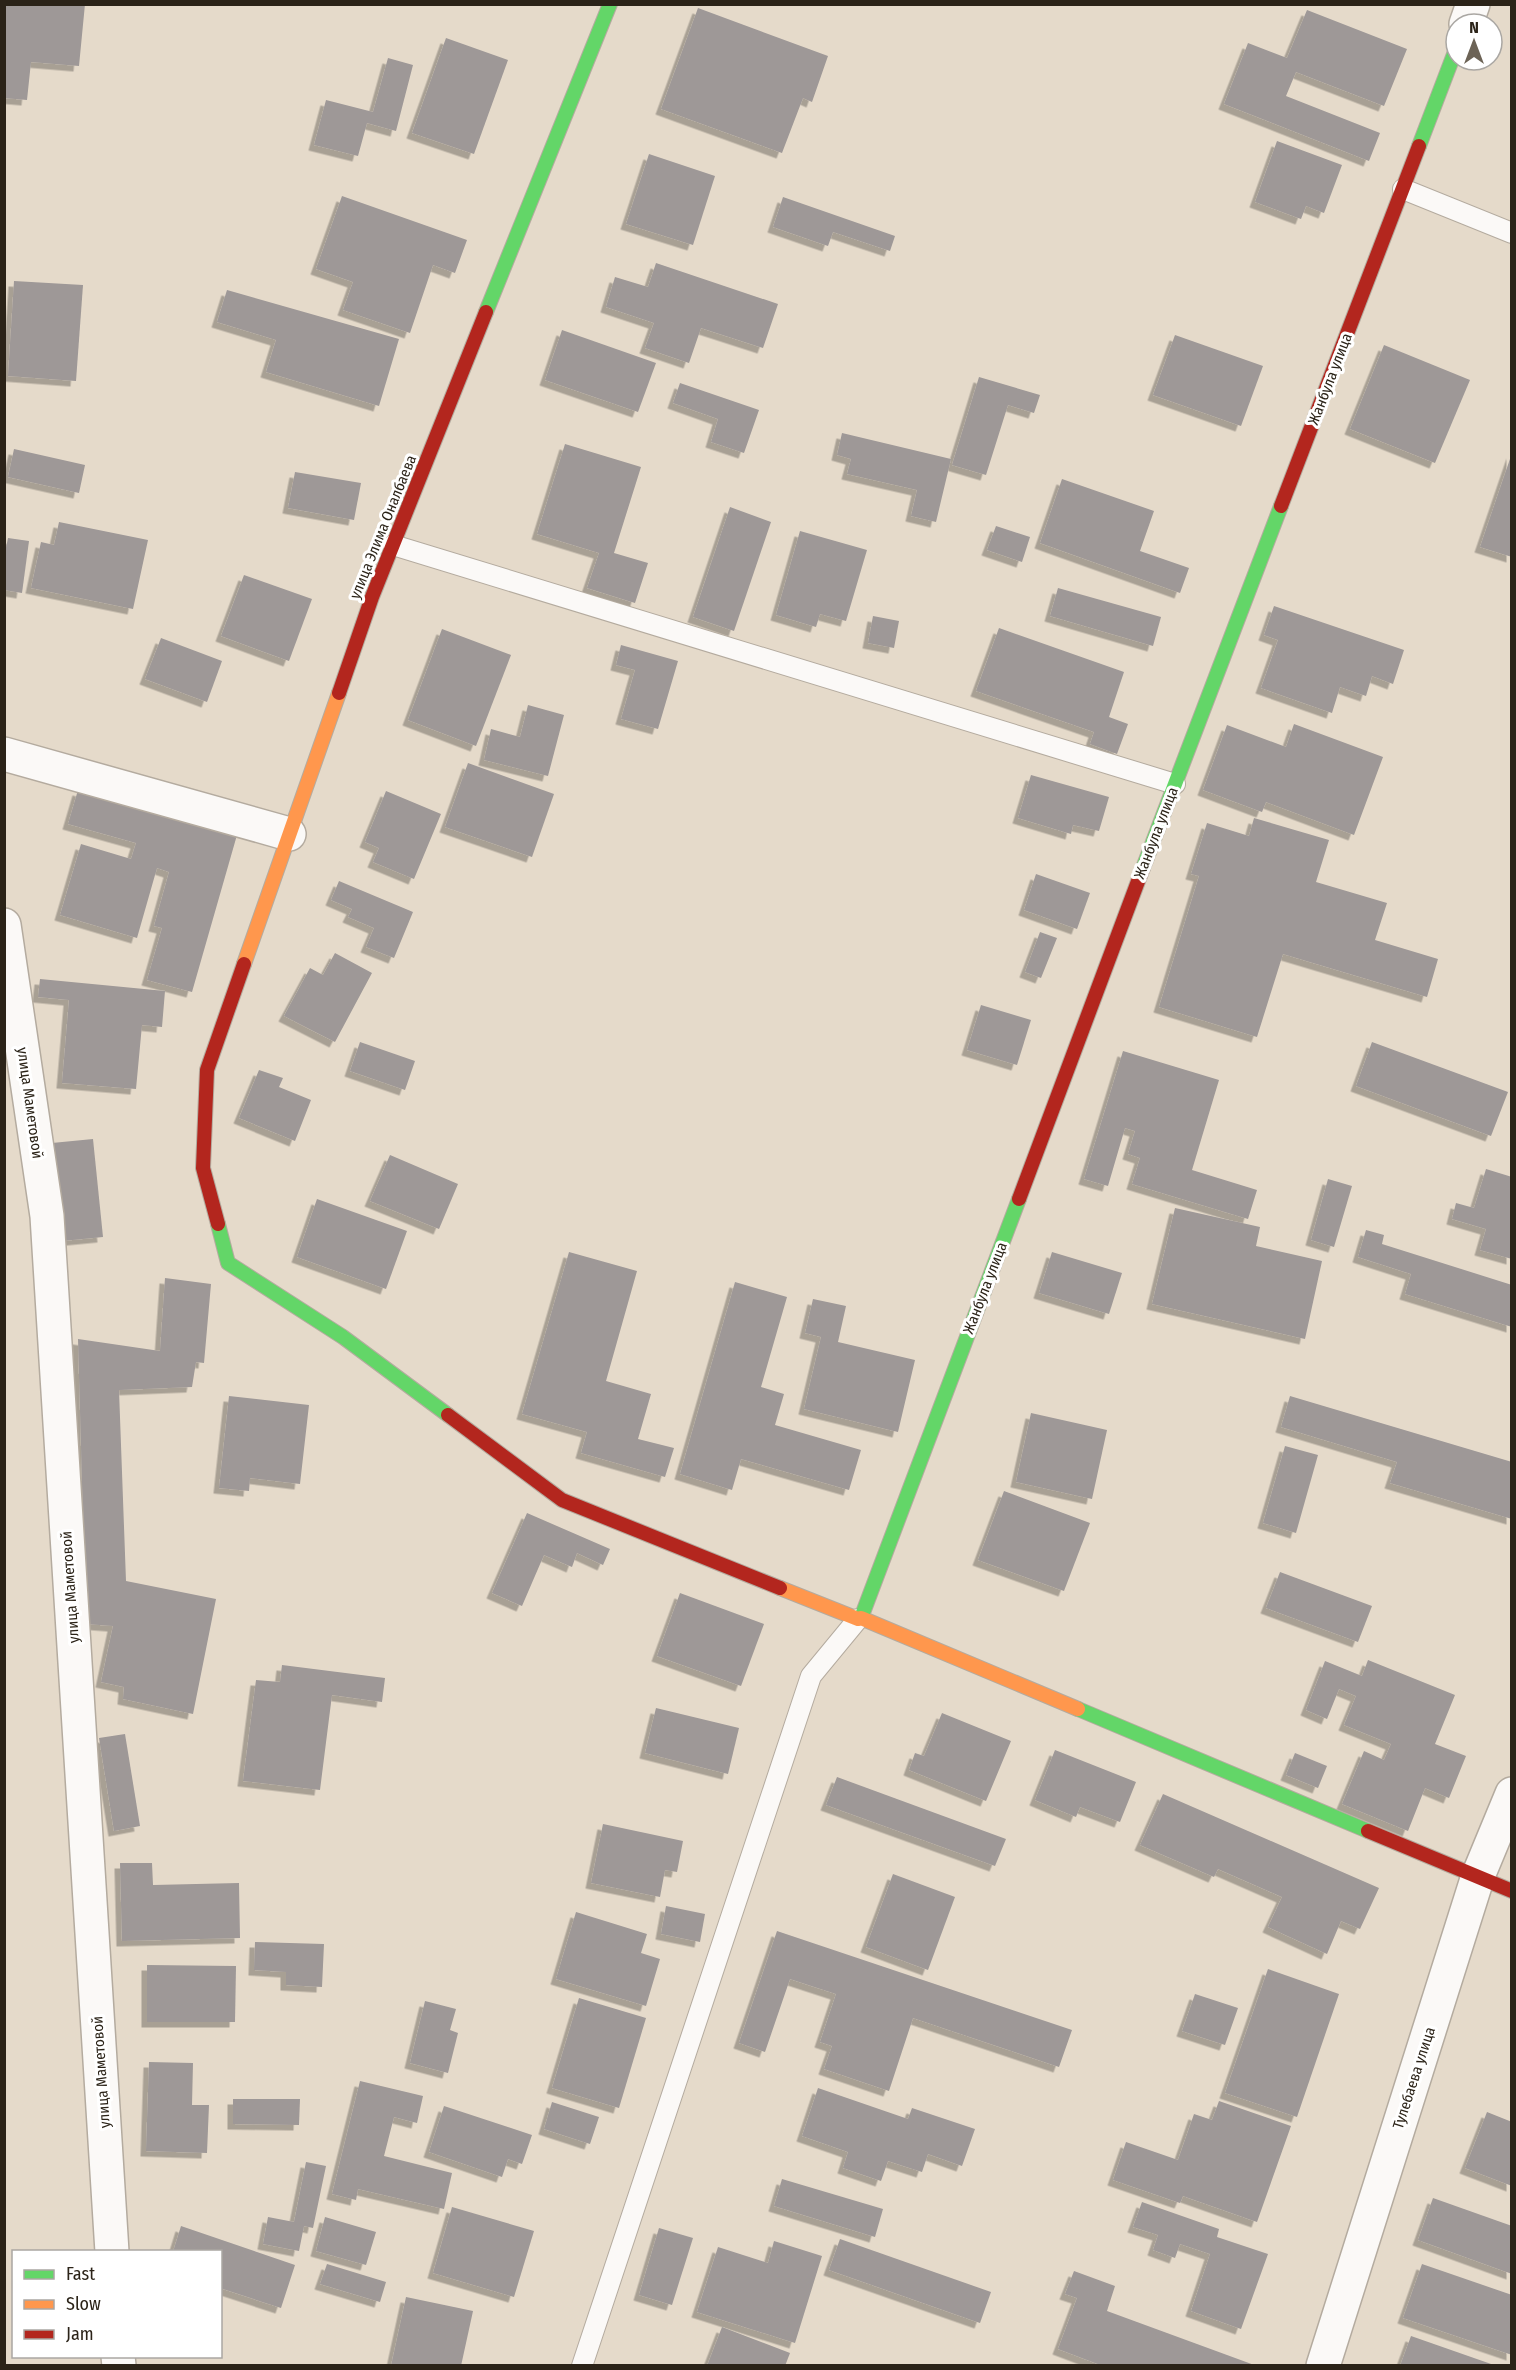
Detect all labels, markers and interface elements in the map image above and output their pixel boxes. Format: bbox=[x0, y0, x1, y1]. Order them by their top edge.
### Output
north arrow bbox=[1444, 12, 1504, 72]
text: N bbox=[1469, 18, 1479, 37]
street label: Жанбула улица bbox=[1304, 331, 1356, 427]
street label: улица Элима Оналбаева bbox=[346, 452, 420, 602]
street label: Жанбула улица bbox=[1130, 785, 1182, 881]
street label: улица Маметовой bbox=[13, 1046, 47, 1160]
street label: Жанбула улица bbox=[959, 1240, 1011, 1336]
street label: улица Маметовой bbox=[57, 1530, 83, 1644]
street label: улица Маметовой bbox=[88, 2015, 114, 2129]
street label: Тулебаева улица bbox=[1389, 2025, 1439, 2131]
legend bbox=[12, 2250, 222, 2358]
text: Fast bbox=[66, 2263, 95, 2285]
text: Slow bbox=[66, 2293, 101, 2315]
text: Jam bbox=[66, 2323, 94, 2345]

